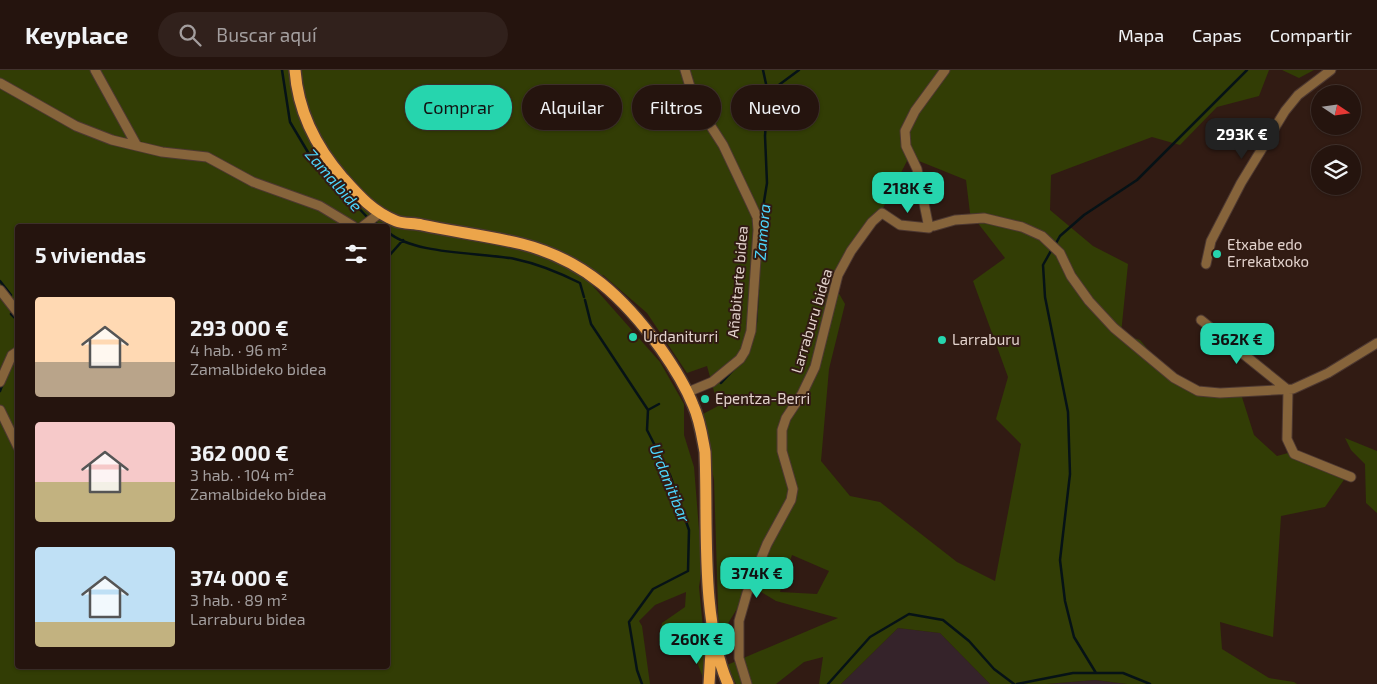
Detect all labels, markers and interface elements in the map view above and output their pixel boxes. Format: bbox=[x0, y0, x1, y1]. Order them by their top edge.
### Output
search box bbox=[158, 12, 508, 57]
text: Keyplace bbox=[25, 20, 128, 49]
icon: search bbox=[176, 21, 204, 49]
text: Buscar aquí bbox=[216, 23, 317, 46]
text: Mapa bbox=[1118, 24, 1164, 46]
text: Capas bbox=[1192, 24, 1242, 46]
text: Compartir bbox=[1270, 24, 1352, 46]
chip: Comprar bbox=[405, 85, 512, 130]
chip: Alquilar bbox=[522, 85, 622, 130]
chip: Filtros bbox=[632, 85, 721, 130]
chip: Nuevo bbox=[731, 85, 819, 130]
north arrow bbox=[1311, 85, 1361, 135]
map controls bbox=[1311, 85, 1361, 195]
pin: 293K € bbox=[1201, 118, 1283, 160]
text: 293K € bbox=[1216, 124, 1268, 143]
water label: Zamalbide bbox=[302, 144, 367, 215]
button: layers bbox=[1311, 145, 1361, 195]
pin: 218K € bbox=[867, 172, 949, 214]
text: 218K € bbox=[883, 178, 933, 197]
water label: Zamora bbox=[750, 203, 773, 261]
street label: Añabitarte bidea bbox=[723, 225, 751, 339]
place label: Etxabe edo Errekatxoko bbox=[1227, 235, 1309, 270]
icon: filters bbox=[342, 240, 370, 268]
text: 5 viviendas bbox=[35, 242, 146, 267]
marker: Etxabe edo Errekatxoko bbox=[1211, 248, 1223, 260]
street label: Larraburu bidea bbox=[787, 266, 835, 375]
text: 293 000 € bbox=[190, 315, 289, 340]
icon: home bbox=[75, 317, 135, 377]
pin: 362K € bbox=[1196, 322, 1278, 365]
place label: Urdaniturri bbox=[643, 327, 718, 345]
text: 362K € bbox=[1211, 329, 1263, 348]
place label: Larraburu bbox=[952, 330, 1020, 348]
marker: Urdaniturri bbox=[627, 331, 639, 343]
marker: Larraburu bbox=[936, 334, 948, 346]
text: 4 hab. · 96 m² bbox=[190, 340, 288, 359]
text: Zamalbideko bidea bbox=[190, 359, 326, 378]
place label: Epentza-Berri bbox=[715, 389, 810, 407]
marker: Epentza-Berri bbox=[699, 393, 711, 405]
text: 362 000 € bbox=[190, 440, 289, 465]
water label: Urdanitibar bbox=[646, 441, 695, 525]
icon: home bbox=[75, 442, 135, 502]
text: 3 hab. · 104 m² bbox=[190, 465, 294, 484]
text: Zamalbideko bidea bbox=[190, 484, 326, 503]
pin: 374K € bbox=[716, 556, 798, 599]
text: 374K € bbox=[731, 563, 783, 582]
text: 374 000 € bbox=[190, 565, 289, 590]
icon: home bbox=[75, 567, 135, 627]
text: 3 hab. · 89 m² bbox=[190, 590, 287, 609]
text: Larraburu bidea bbox=[190, 609, 306, 628]
pin: 260K € bbox=[656, 622, 738, 665]
text: 260K € bbox=[671, 629, 723, 648]

